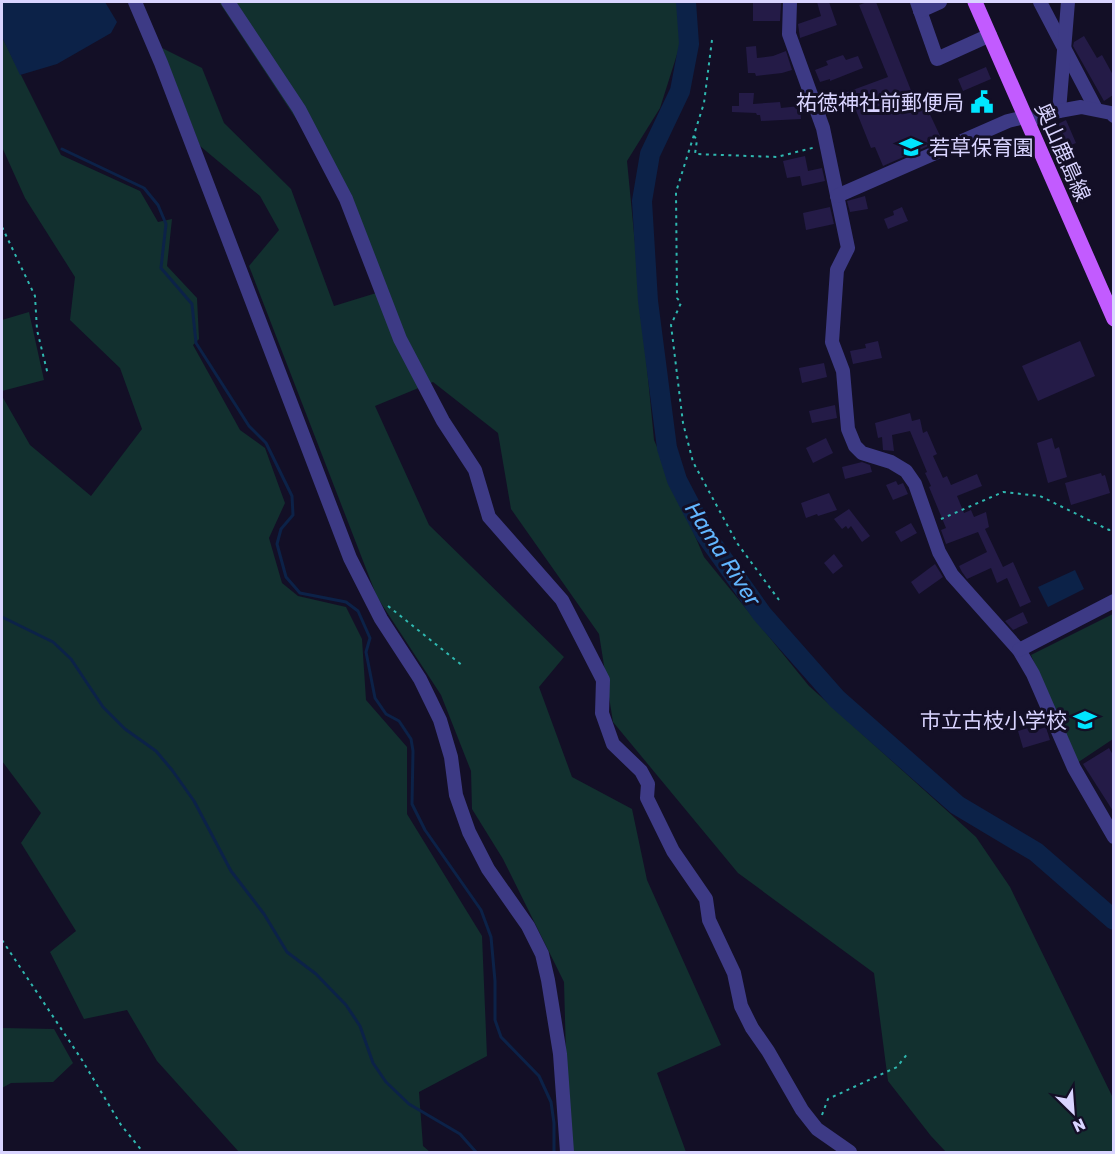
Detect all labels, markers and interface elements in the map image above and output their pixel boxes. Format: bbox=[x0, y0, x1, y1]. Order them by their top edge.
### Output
public building icon: 祐徳神社前郵便局 bbox=[969, 89, 995, 115]
place label: 祐徳神社前郵便局 bbox=[796, 90, 964, 115]
street label: 奥山鹿島線 bbox=[1030, 99, 1096, 205]
school or university icon: 若草保育園 bbox=[898, 134, 924, 160]
place label: 若草保育園 bbox=[929, 135, 1034, 160]
water label: Hama River bbox=[679, 497, 768, 612]
school or university icon: 市立古枝小学校 bbox=[1072, 707, 1098, 733]
place label: 市立古枝小学校 bbox=[920, 708, 1067, 733]
north arrow bbox=[1043, 1082, 1103, 1142]
text: N bbox=[1070, 1114, 1088, 1136]

